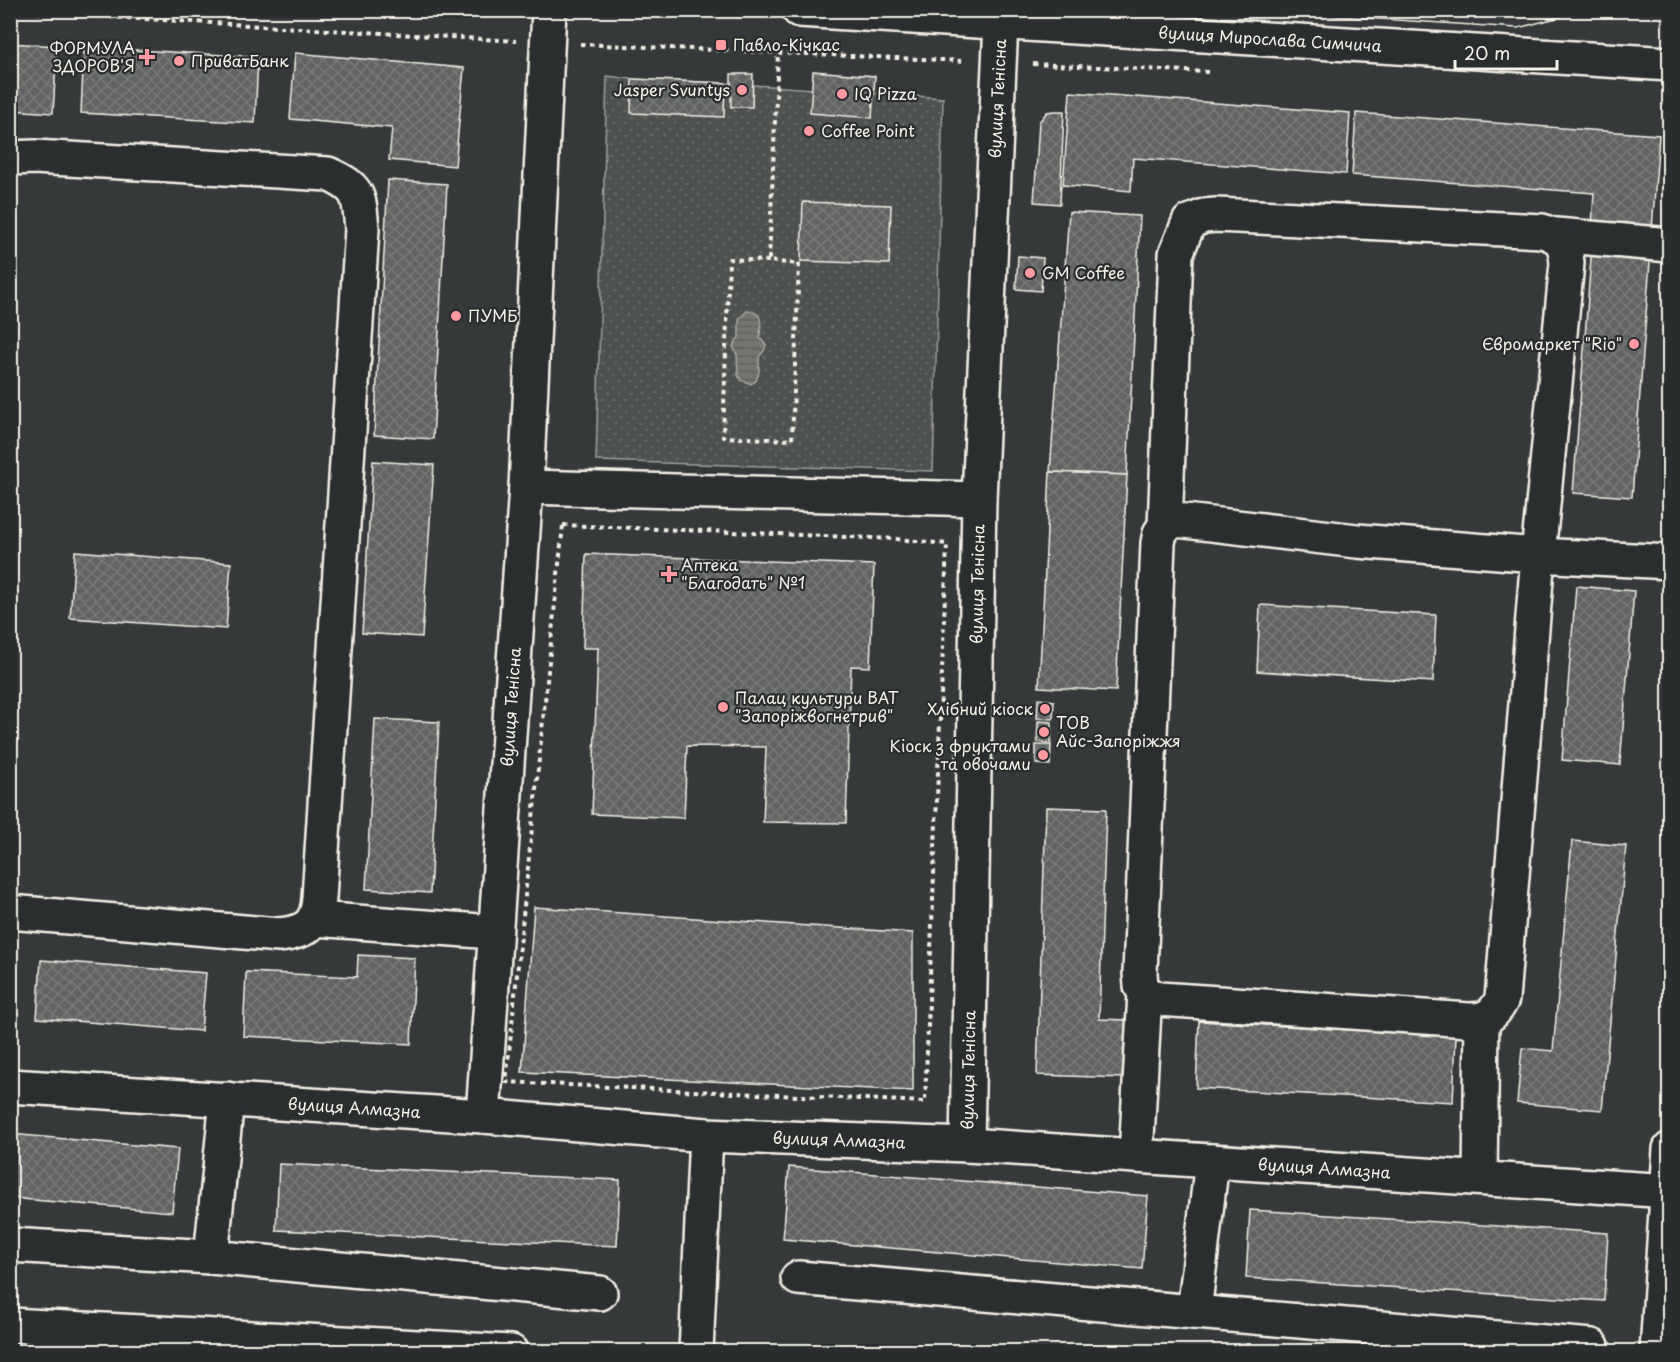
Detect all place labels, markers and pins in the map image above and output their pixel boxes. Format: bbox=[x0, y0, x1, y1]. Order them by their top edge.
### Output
place label: Павло-Кічкас bbox=[733, 32, 840, 56]
place label: ФОРМУЛА ЗДОРОВ'Я bbox=[50, 35, 135, 77]
marker: Павло-Кічкас bbox=[714, 38, 728, 52]
place label: ПриватБанк bbox=[191, 48, 289, 72]
marker: ФОРМУЛА ЗДОРОВ'Я bbox=[140, 50, 154, 64]
marker: ПриватБанк bbox=[172, 54, 186, 68]
place label: Jasper Svuntys bbox=[614, 77, 730, 101]
place label: IQ Pіzza bbox=[854, 81, 917, 105]
marker: Jasper Svuntys bbox=[735, 83, 749, 97]
marker: IQ Pіzza bbox=[835, 87, 849, 101]
place label: Coffee Point bbox=[821, 118, 915, 142]
marker: Coffee Point bbox=[802, 124, 816, 138]
place label: GM Coffee bbox=[1042, 260, 1125, 284]
marker: GM Coffee bbox=[1023, 266, 1037, 280]
place label: ПУМБ bbox=[468, 303, 518, 327]
marker: ПУМБ bbox=[449, 309, 463, 323]
place label: Євромаркет "Rio" bbox=[1482, 331, 1622, 355]
marker: Євромаркет "Rio" bbox=[1627, 337, 1641, 351]
place label: Аптека "Благодать" №1 bbox=[681, 552, 805, 594]
marker: Аптека "Благодать" №1 bbox=[662, 567, 676, 581]
place label: Палац культури ВАТ "Запоріжвогнетрив" bbox=[735, 685, 899, 727]
place label: Хлібний кіоск bbox=[927, 696, 1033, 720]
marker: Палац культури ВАТ "Запоріжвогнетрив" bbox=[716, 700, 730, 714]
marker: Хлібний кіоск bbox=[1038, 702, 1052, 716]
place label: ТОВ Айс-Запоріжжя bbox=[1056, 710, 1181, 752]
marker: ТОВ Айс-Запоріжжя bbox=[1037, 725, 1051, 739]
place label: Кіоск з фруктами та овочами bbox=[889, 733, 1031, 775]
marker: Кіоск з фруктами та овочами bbox=[1036, 748, 1050, 762]

